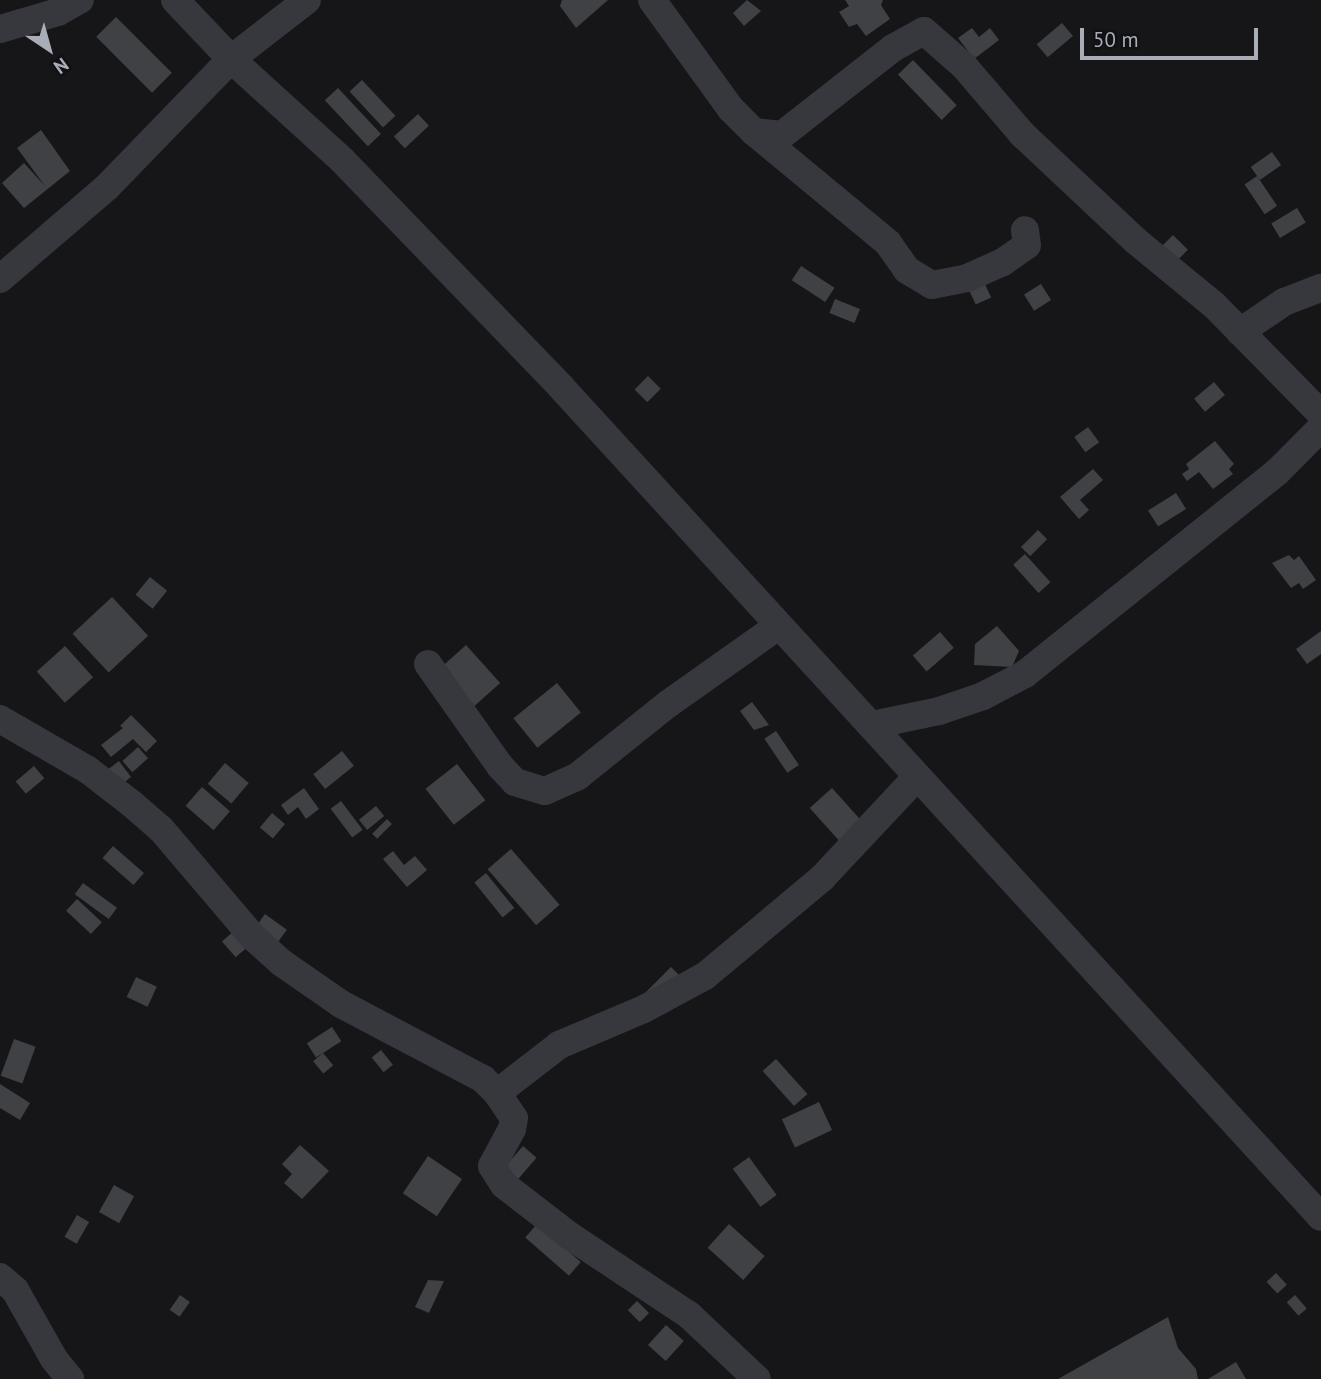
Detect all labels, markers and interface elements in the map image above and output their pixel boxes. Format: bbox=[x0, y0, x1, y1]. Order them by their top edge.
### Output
north arrow bbox=[14, 14, 84, 84]
scale bar bbox=[1083, 14, 1262, 58]
text: 50 m bbox=[1093, 26, 1139, 53]
text: N bbox=[49, 53, 73, 79]

